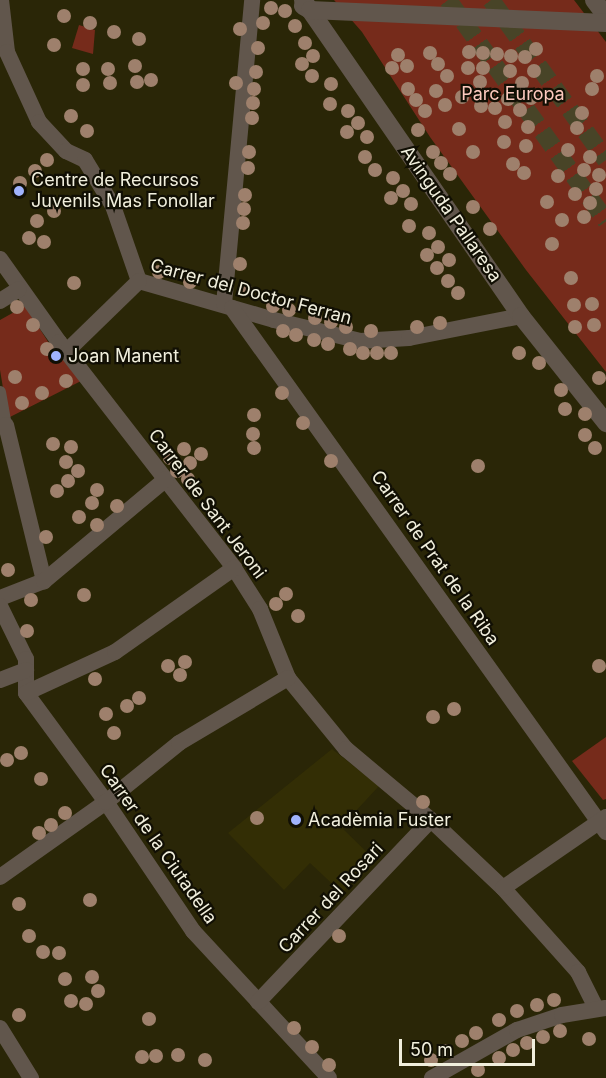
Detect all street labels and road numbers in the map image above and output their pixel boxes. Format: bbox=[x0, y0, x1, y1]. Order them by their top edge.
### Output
street label: Avinguda Pallaresa bbox=[396, 142, 506, 286]
street label: Carrer del Doctor Ferran bbox=[148, 255, 354, 329]
street label: Carrer de Sant Jeroni bbox=[144, 425, 270, 583]
street label: Carrer de Prat de la Riba bbox=[366, 466, 504, 650]
street label: Carrer de la Ciutadella bbox=[95, 760, 221, 928]
street label: Carrer del Rosari bbox=[274, 838, 388, 958]

